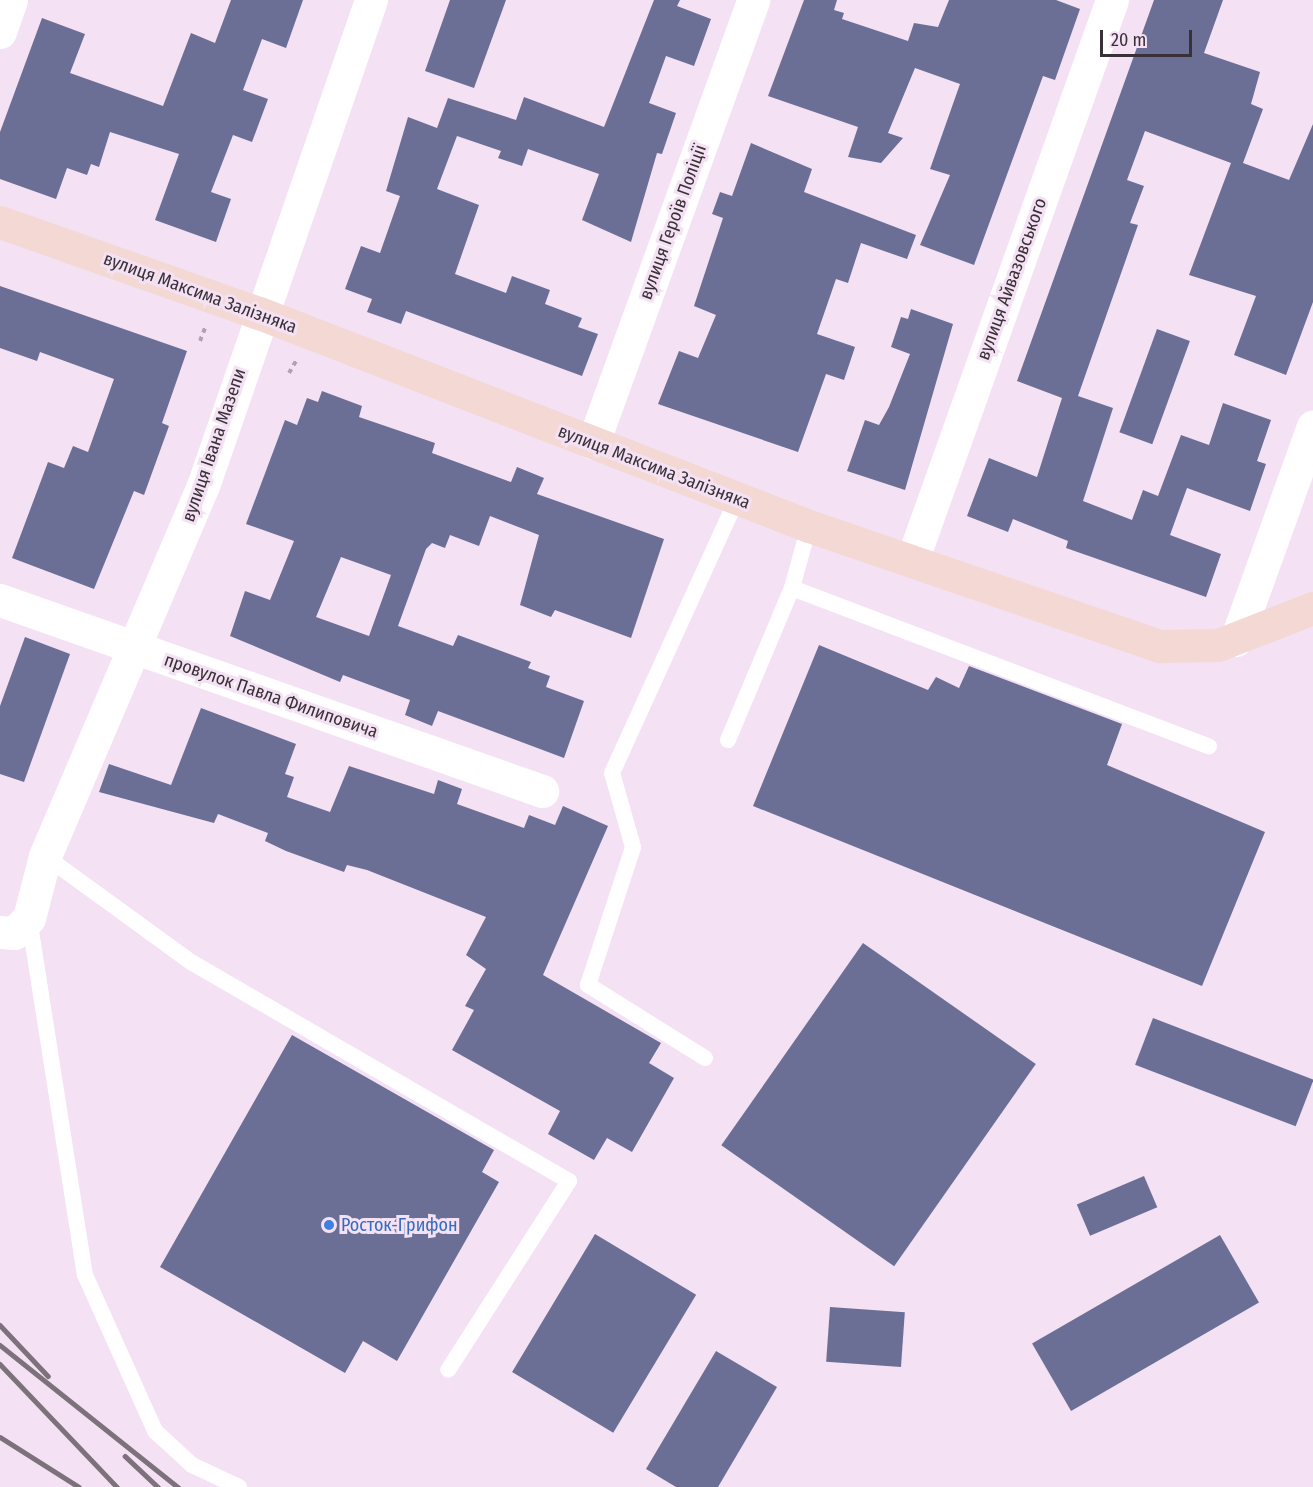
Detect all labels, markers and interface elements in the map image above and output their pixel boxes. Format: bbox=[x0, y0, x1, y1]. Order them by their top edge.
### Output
scale bar bbox=[1103, 18, 1194, 56]
text: 20 m bbox=[1111, 29, 1146, 51]
street label: вулиця Героїв Поліції bbox=[635, 142, 711, 302]
street label: вулиця Айвазовського bbox=[973, 195, 1051, 363]
street label: вулиця Максима Залізняка bbox=[100, 248, 300, 338]
street label: вулиця Івана Мазепи bbox=[178, 365, 250, 525]
street label: вулиця Максима Залізняка bbox=[555, 420, 753, 514]
street label: провулок Павла Филиповича bbox=[161, 649, 381, 743]
place label: Росток-Грифон bbox=[341, 1214, 458, 1236]
marker: Росток-Грифон bbox=[322, 1218, 336, 1232]

